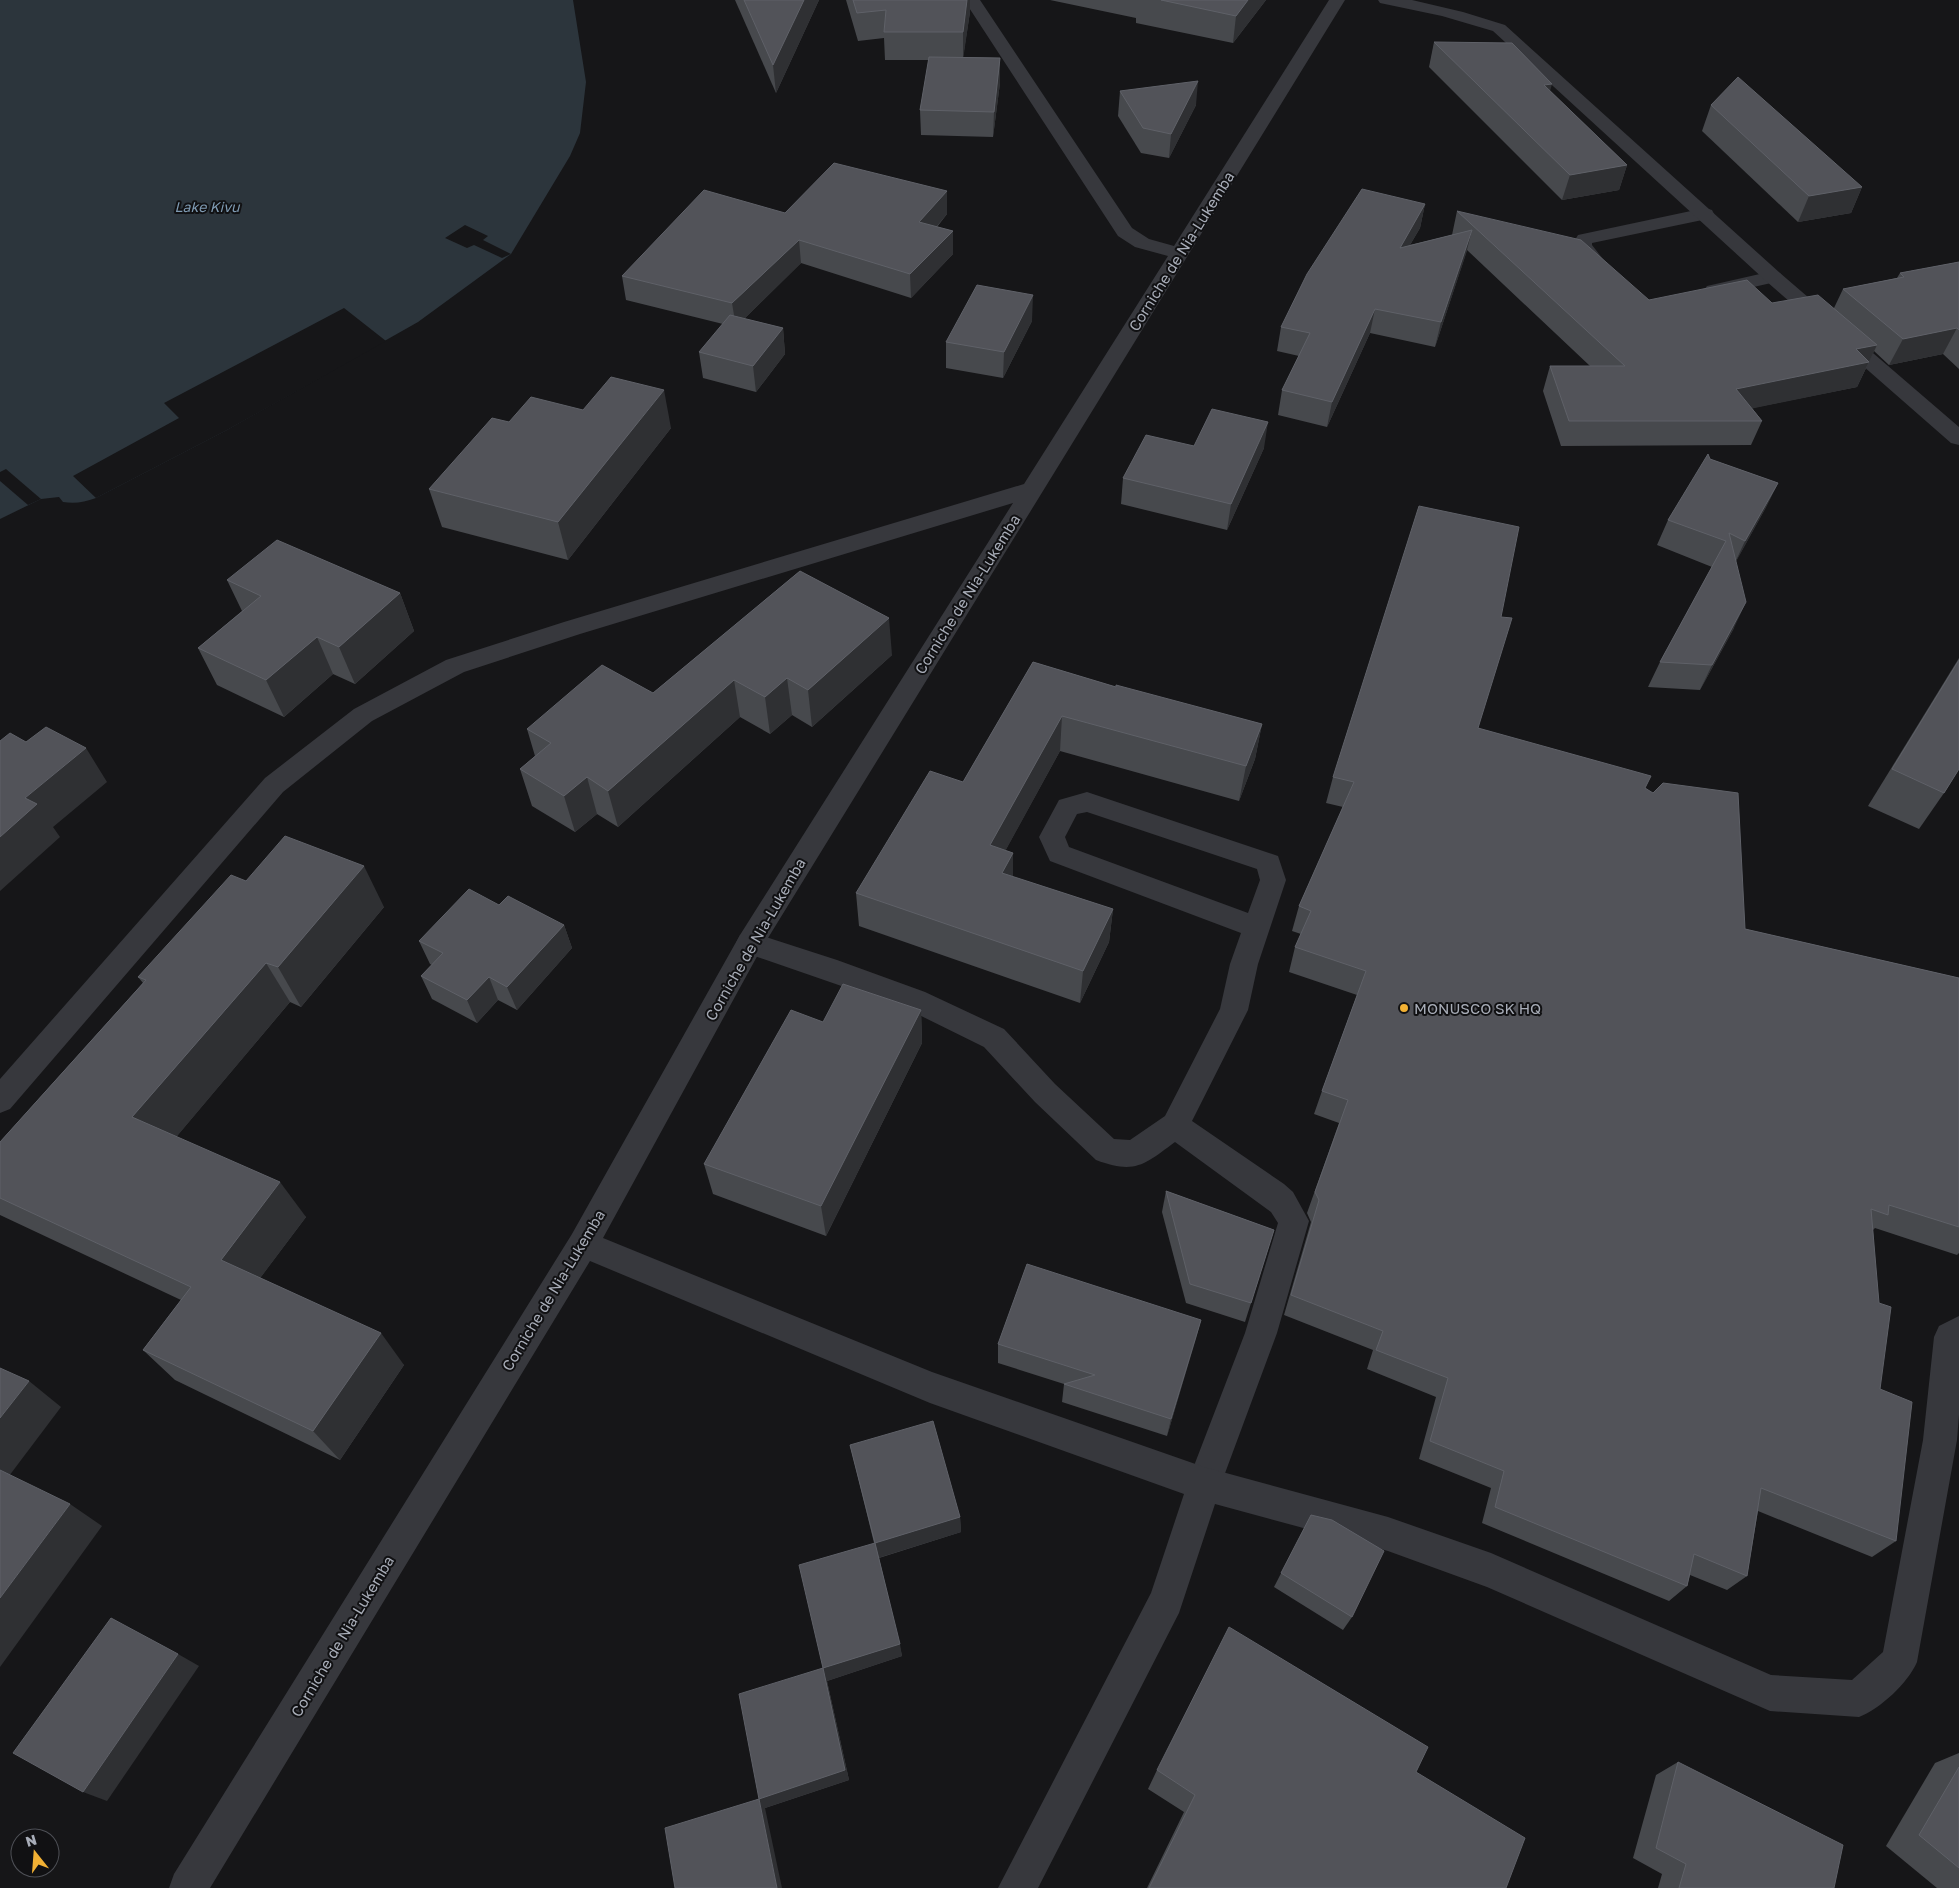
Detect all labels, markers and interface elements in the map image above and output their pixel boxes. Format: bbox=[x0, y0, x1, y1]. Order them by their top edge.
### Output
street label: Corniche de Nia-Lukemba bbox=[1124, 168, 1238, 334]
water label: Lake Kivu bbox=[174, 198, 241, 215]
street label: Corniche de Nia-Lukemba bbox=[910, 511, 1024, 677]
street label: Corniche de Nia-Lukemba bbox=[701, 855, 809, 1023]
place label: MONUSCO SK HQ bbox=[1414, 999, 1541, 1017]
marker: MONUSCO SK HQ bbox=[1398, 1002, 1410, 1014]
street label: Corniche de Nia-Lukemba bbox=[498, 1206, 608, 1374]
street label: Corniche de Nia-Lukemba bbox=[287, 1552, 397, 1720]
north arrow bbox=[10, 1828, 60, 1878]
text: N bbox=[23, 1830, 39, 1850]

